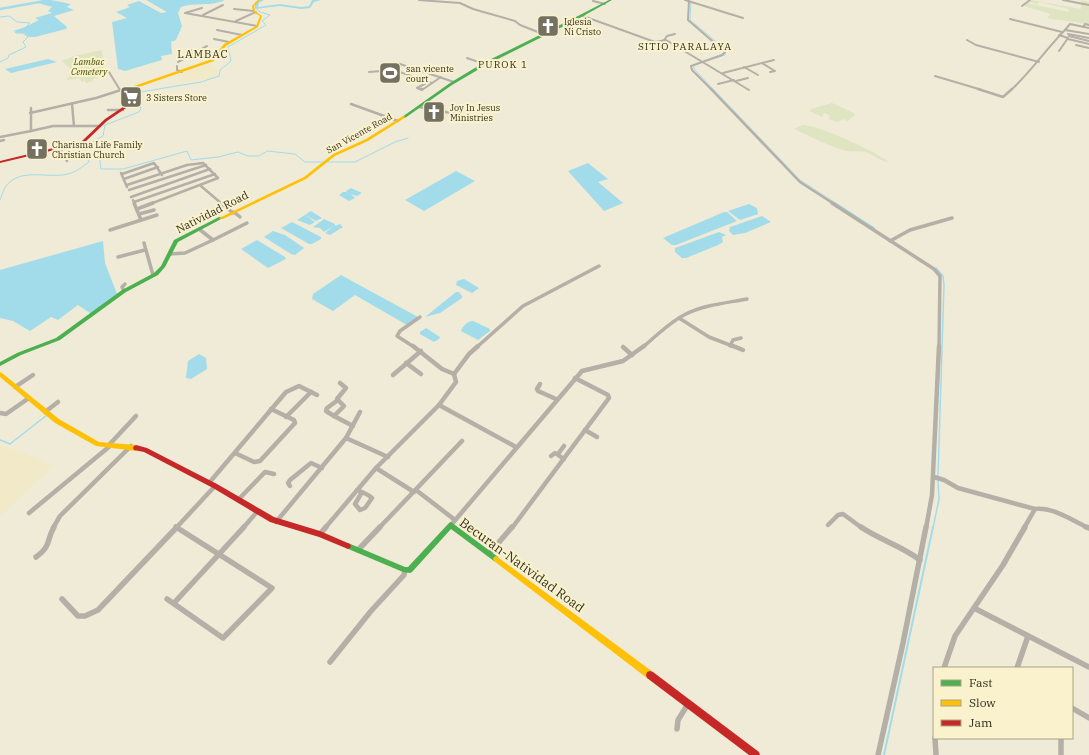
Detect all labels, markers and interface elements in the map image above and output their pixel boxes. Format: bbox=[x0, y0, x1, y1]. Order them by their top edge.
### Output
church icon: Iglesia Ni Cristo bbox=[535, 13, 561, 39]
place label: Iglesia Ni Cristo bbox=[564, 16, 601, 37]
district label: SITIO PARALAYA bbox=[638, 40, 732, 53]
district label: LAMBAC bbox=[177, 47, 229, 61]
park label: Lambac Cemetery bbox=[71, 56, 108, 77]
district label: PUROK 1 bbox=[478, 58, 528, 71]
sports icon: san vicente court bbox=[377, 60, 403, 86]
place label: san vicente court bbox=[406, 63, 454, 84]
supermarket icon: 3 Sisters Store bbox=[118, 84, 144, 110]
place label: 3 Sisters Store bbox=[146, 92, 207, 103]
church icon: Joy In Jesus Ministries bbox=[421, 99, 447, 125]
place label: Joy In Jesus Ministries bbox=[450, 102, 500, 123]
street label: San Vicente Road bbox=[324, 110, 394, 156]
church icon: Charisma Life Family Christian Church bbox=[24, 136, 50, 162]
place label: Charisma Life Family Christian Church bbox=[52, 139, 143, 160]
street label: Natividad Road bbox=[174, 188, 251, 236]
street label: Becuran-Natividad Road bbox=[456, 514, 588, 616]
legend bbox=[933, 667, 1073, 739]
text: Fast bbox=[969, 675, 993, 690]
text: Slow bbox=[969, 695, 996, 710]
text: Jam bbox=[969, 715, 993, 730]

